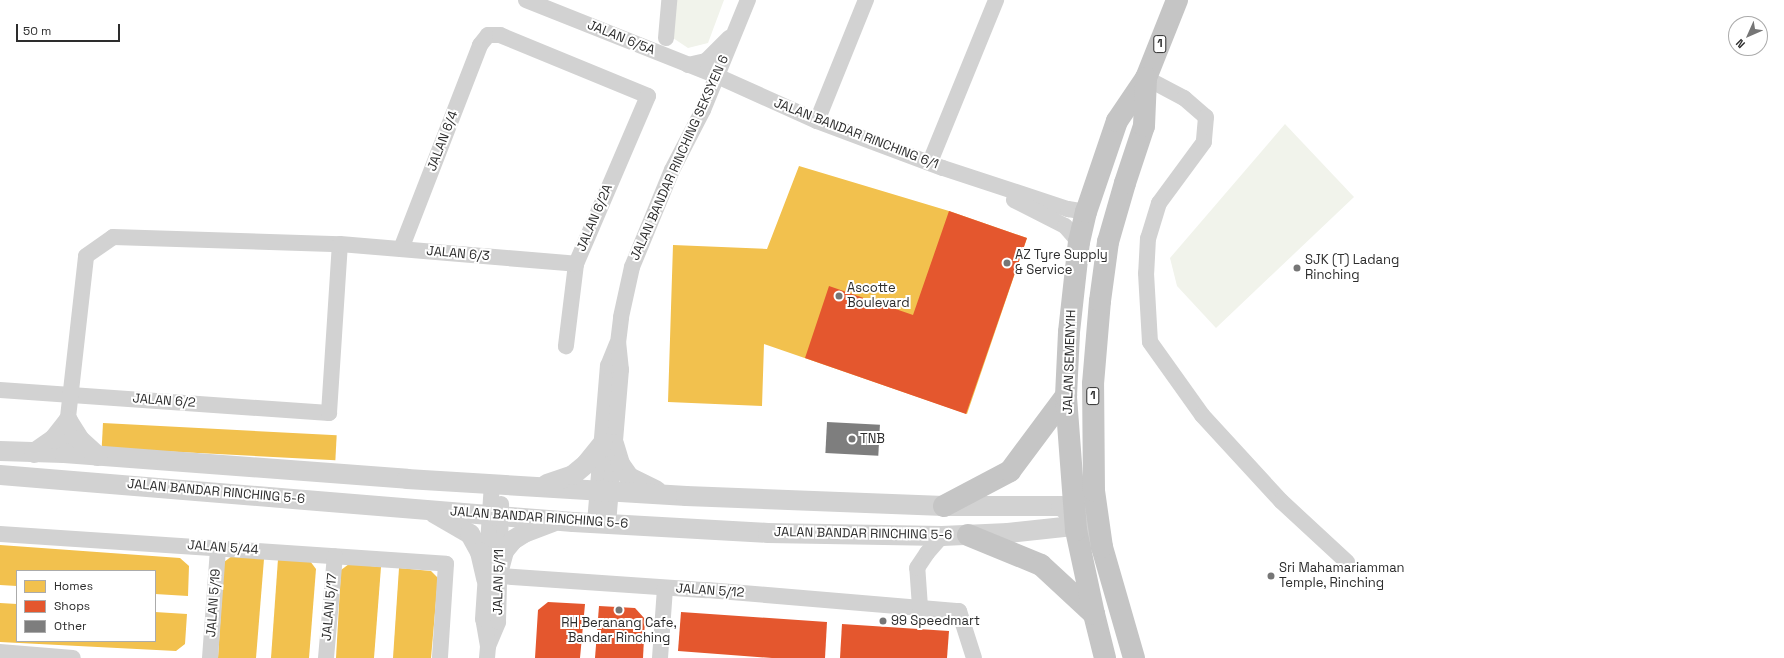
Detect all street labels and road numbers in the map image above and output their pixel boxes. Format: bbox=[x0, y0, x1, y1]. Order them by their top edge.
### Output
street label: JALAN 6/5A bbox=[585, 17, 657, 59]
road number: 1 bbox=[1153, 34, 1167, 54]
street label: JALAN BANDAR RINCHING SEKSYEN 6 bbox=[628, 53, 732, 263]
street label: JALAN BANDAR RINCHING 6/1 bbox=[771, 95, 941, 173]
street label: JALAN 6/4 bbox=[424, 108, 462, 174]
street label: JALAN 6/2A bbox=[574, 182, 616, 254]
street label: JALAN 6/3 bbox=[426, 243, 490, 265]
street label: JALAN SEMENYIH bbox=[1060, 309, 1080, 415]
road number: 1 bbox=[1086, 386, 1100, 406]
street label: JALAN 6/2 bbox=[132, 391, 196, 411]
street label: JALAN BANDAR RINCHING 5-6 bbox=[126, 476, 306, 508]
street label: JALAN BANDAR RINCHING 5-6 bbox=[449, 504, 629, 532]
street label: JALAN BANDAR RINCHING 5-6 bbox=[774, 525, 952, 543]
street label: JALAN 5/44 bbox=[187, 538, 259, 558]
street label: JALAN 5/11 bbox=[491, 549, 507, 615]
street label: JALAN 5/19 bbox=[204, 568, 224, 638]
street label: JALAN 5/17 bbox=[319, 572, 341, 642]
street label: JALAN 5/12 bbox=[675, 581, 745, 601]

